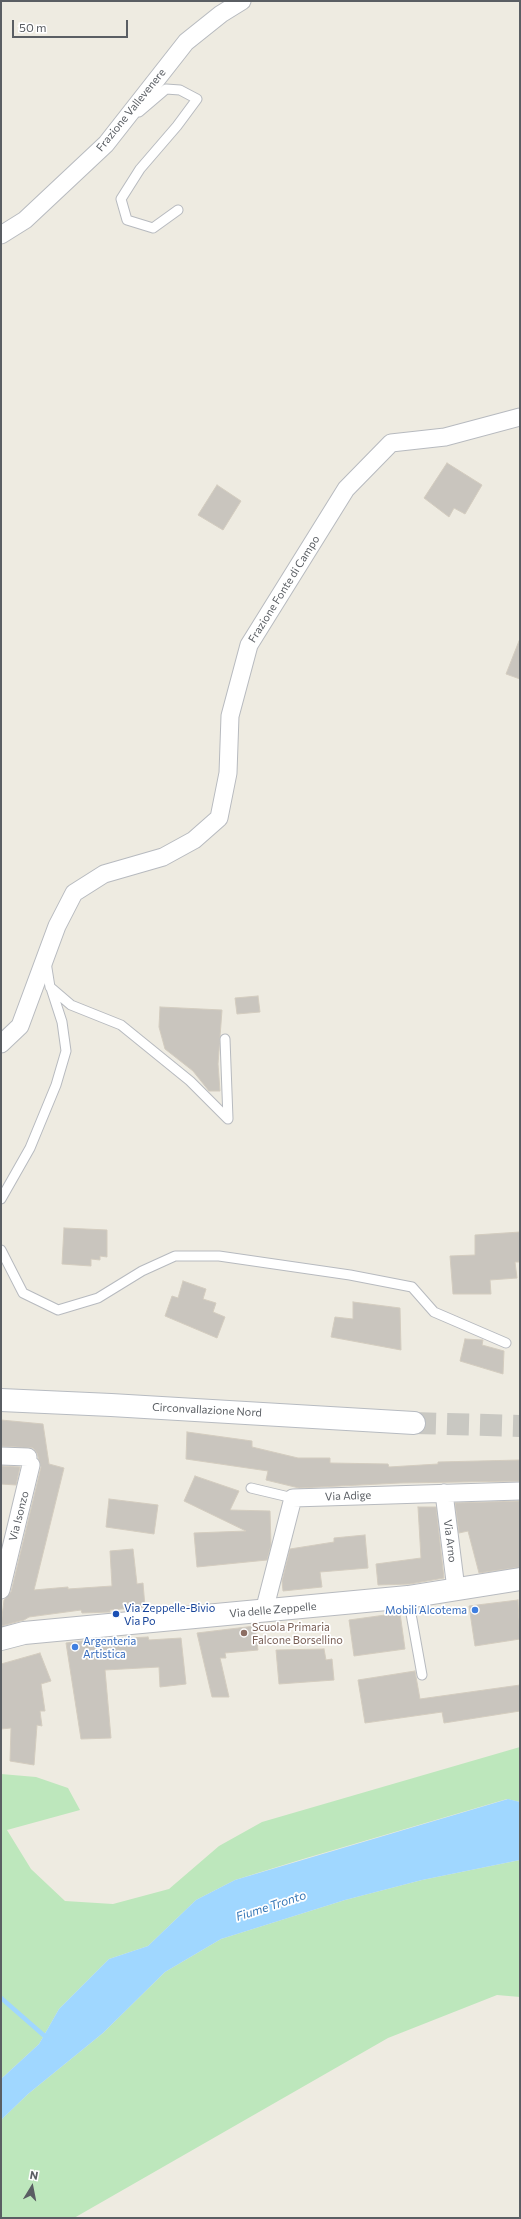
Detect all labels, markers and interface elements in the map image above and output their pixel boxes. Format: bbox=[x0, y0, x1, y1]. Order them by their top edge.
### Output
scale bar bbox=[14, 12, 130, 38]
text: 50 m bbox=[19, 20, 47, 34]
street label: Frazione Vallevenere bbox=[94, 66, 168, 154]
street label: Frazione Fonte di Campo bbox=[246, 533, 322, 645]
street label: Circonvallazione Nord bbox=[152, 1401, 262, 1419]
street label: Via Adige bbox=[325, 1489, 371, 1503]
street label: Via Isonzo bbox=[6, 1490, 32, 1542]
street label: Via Arno bbox=[441, 1519, 459, 1563]
street label: Via delle Zeppelle bbox=[229, 1600, 317, 1620]
place label: Via Zeppelle-Bivio Via Po bbox=[124, 1601, 215, 1627]
place label: Mobili Alcotema bbox=[385, 1603, 467, 1617]
marker: Mobili Alcotema bbox=[470, 1605, 480, 1615]
marker: Via Zeppelle-Bivio Via Po bbox=[111, 1609, 121, 1619]
place label: Scuola Primaria Falcone Borsellino bbox=[252, 1620, 343, 1646]
marker: Scuola Primaria Falcone Borsellino bbox=[239, 1628, 249, 1638]
place label: Argenteria Artistica bbox=[83, 1634, 136, 1660]
marker: Argenteria Artistica bbox=[70, 1642, 80, 1652]
water label: Fiume Tronto bbox=[234, 1888, 308, 1924]
north arrow bbox=[12, 2167, 52, 2207]
text: N bbox=[29, 2168, 39, 2182]

